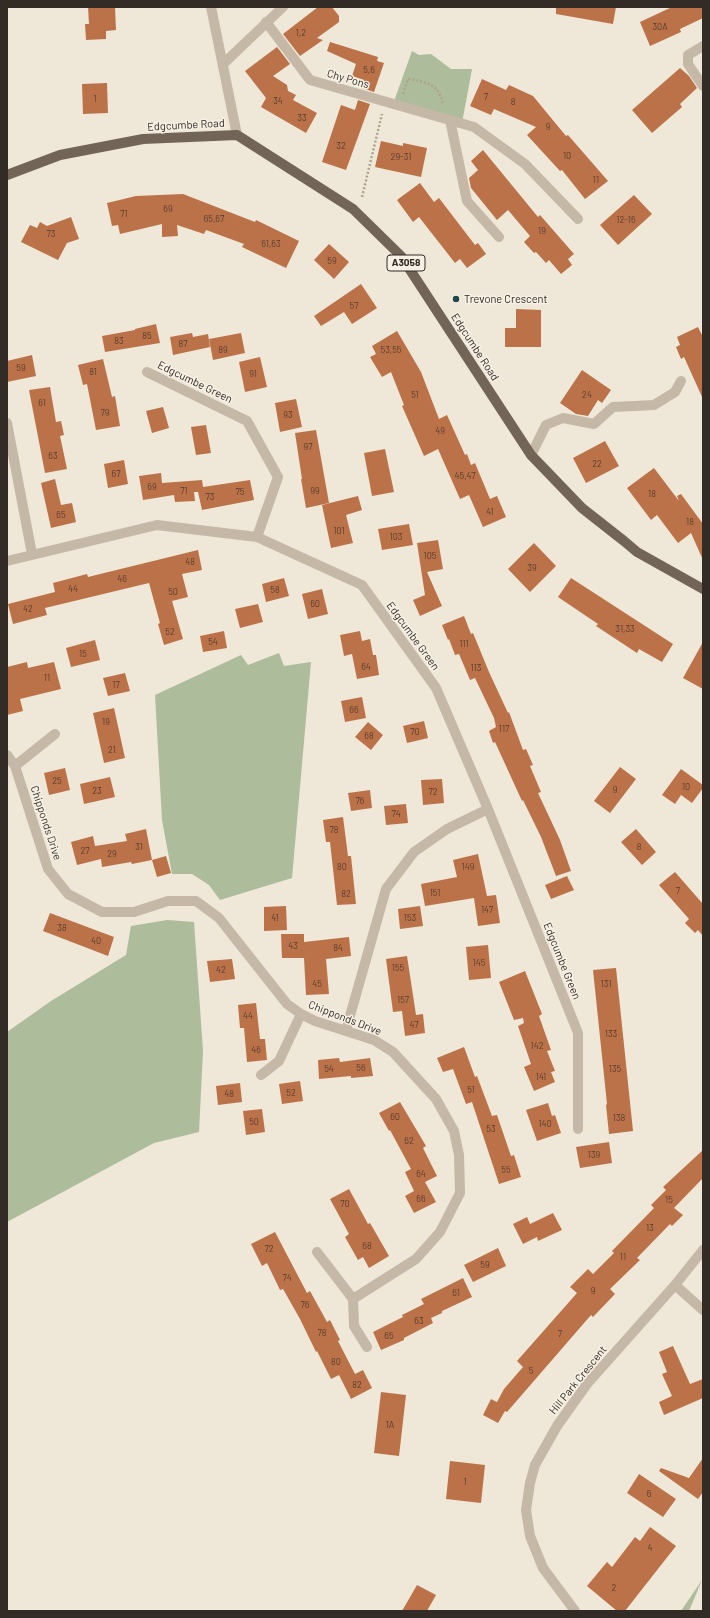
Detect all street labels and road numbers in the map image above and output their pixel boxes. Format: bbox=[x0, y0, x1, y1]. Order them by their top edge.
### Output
street label: Chy Pons bbox=[325, 67, 371, 91]
street label: Edgcumbe Road bbox=[147, 116, 225, 134]
road number: A3058 bbox=[387, 255, 425, 271]
street label: Edgcumbe Road bbox=[448, 311, 502, 383]
street label: Edgcumbe Green bbox=[155, 358, 235, 406]
street label: Edgcumbe Green bbox=[384, 599, 442, 673]
street label: Chipponds Drive bbox=[28, 784, 64, 862]
street label: Edgcumbe Green bbox=[541, 921, 583, 1001]
street label: Chipponds Drive bbox=[307, 998, 383, 1038]
street label: Hill Park Crescent bbox=[546, 1343, 610, 1417]

